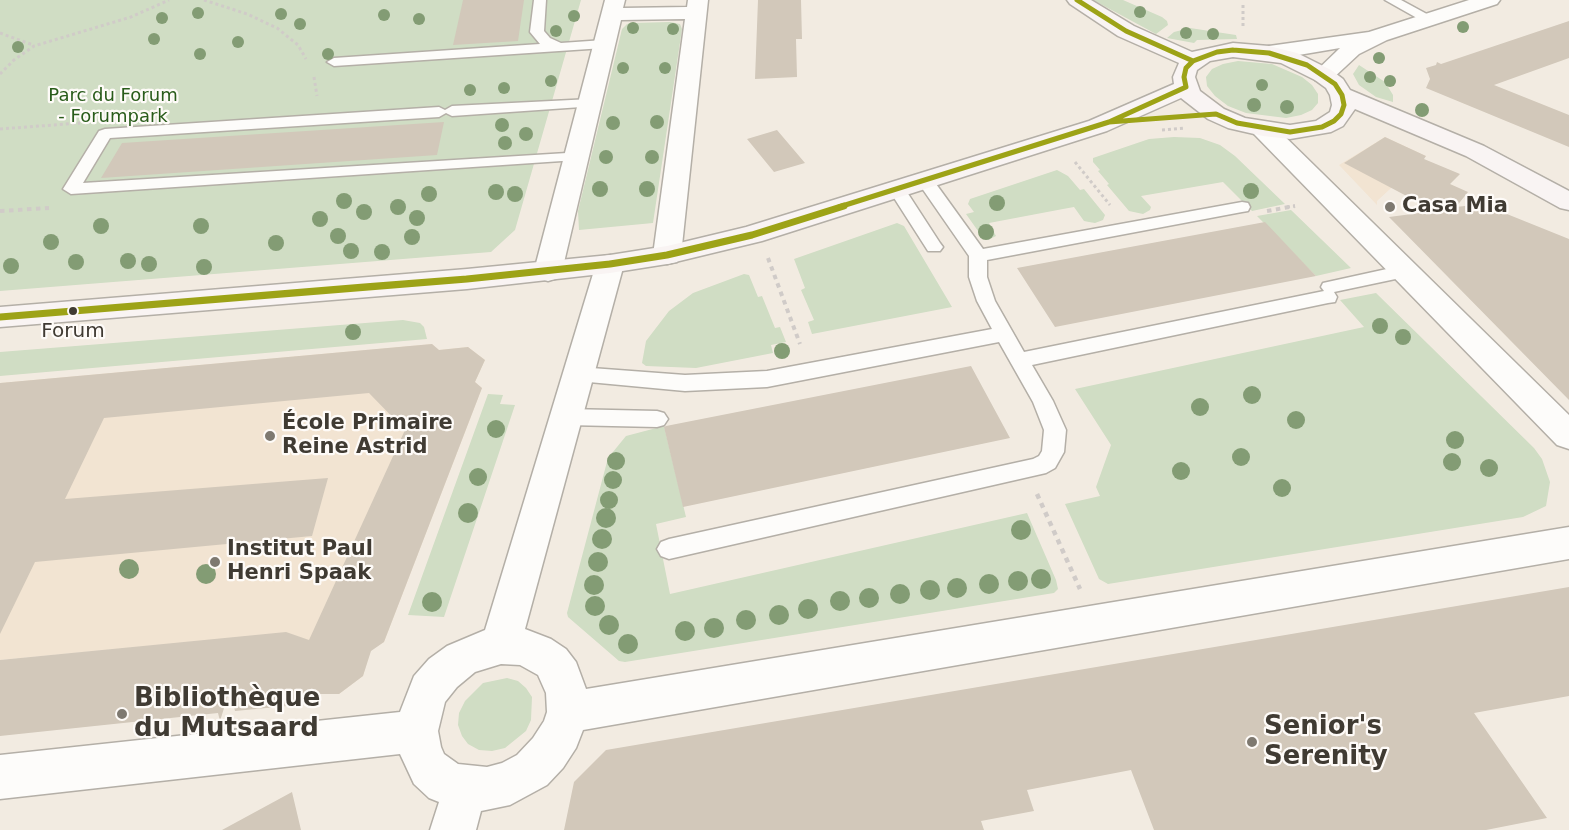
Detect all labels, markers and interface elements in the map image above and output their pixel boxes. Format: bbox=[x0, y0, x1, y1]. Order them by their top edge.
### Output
park label: Parc du Forum - Forumpark bbox=[48, 85, 178, 128]
place label: Casa Mia bbox=[1402, 194, 1508, 220]
marker: Casa Mia bbox=[1383, 200, 1397, 214]
marker: Forum bbox=[67, 305, 79, 317]
place label: Forum bbox=[41, 320, 105, 344]
place label: École Primaire Reine Astrid bbox=[282, 411, 453, 461]
marker: École Primaire Reine Astrid bbox=[263, 429, 277, 443]
place label: Institut Paul Henri Spaak bbox=[227, 537, 373, 587]
marker: Institut Paul Henri Spaak bbox=[208, 555, 222, 569]
place label: Bibliothèque du Mutsaard bbox=[134, 683, 320, 744]
marker: Bibliothèque du Mutsaard bbox=[115, 707, 129, 721]
place label: Senior's Serenity bbox=[1264, 711, 1388, 772]
marker: Senior's Serenity bbox=[1245, 735, 1259, 749]

